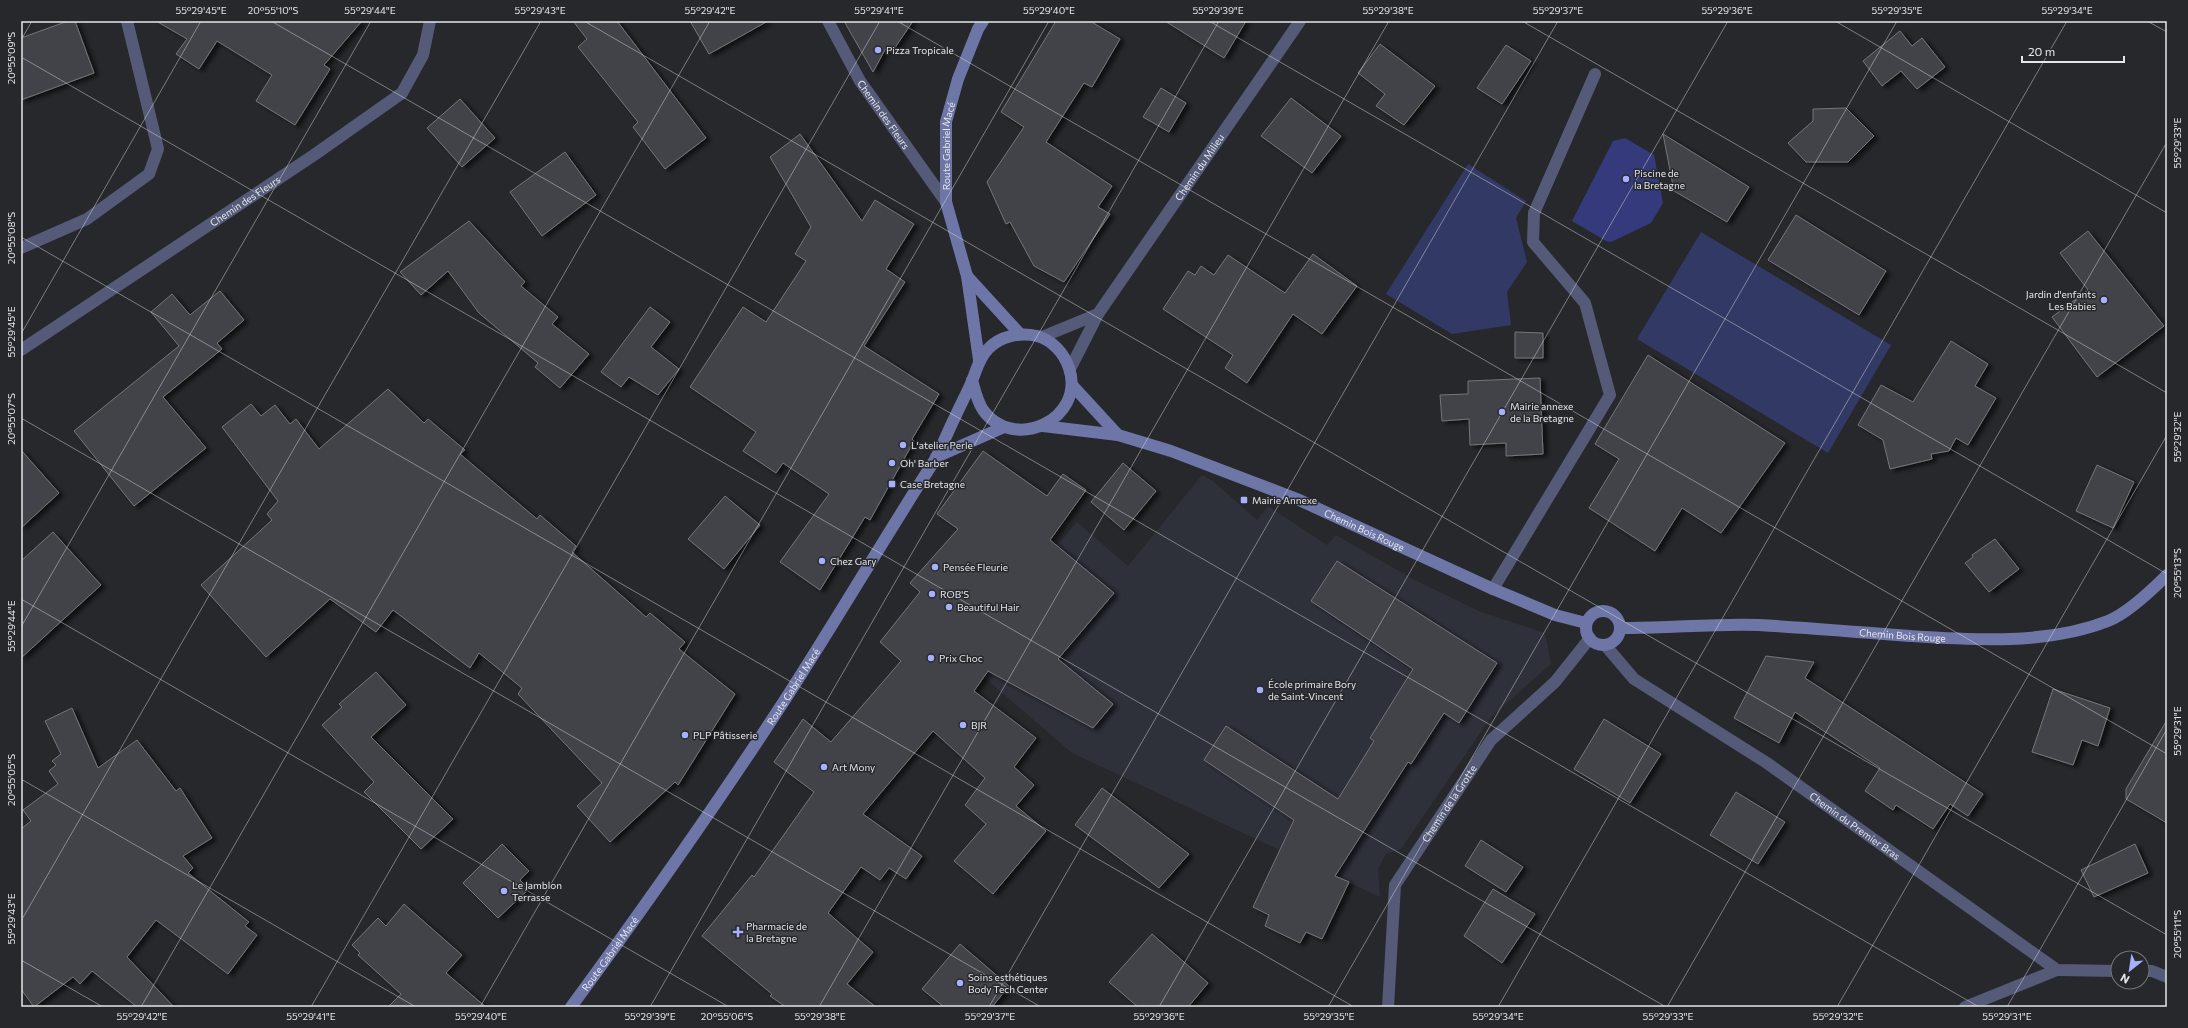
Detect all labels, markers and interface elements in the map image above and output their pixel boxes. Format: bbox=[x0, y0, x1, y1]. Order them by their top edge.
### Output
text: 55°29'45"E bbox=[175, 4, 227, 16]
text: 20°55'10"S bbox=[248, 4, 298, 16]
text: 55°29'44"E bbox=[344, 4, 396, 16]
text: 55°29'43"E bbox=[514, 4, 566, 16]
text: 55°29'42"E bbox=[685, 4, 735, 16]
text: 55°29'41"E bbox=[854, 4, 904, 16]
text: 55°29'40"E bbox=[1023, 4, 1075, 16]
text: 55°29'39"E bbox=[1192, 4, 1244, 16]
text: 55°29'38"E bbox=[1362, 4, 1414, 16]
text: 55°29'37"E bbox=[1533, 4, 1583, 16]
text: 55°29'36"E bbox=[1701, 4, 1753, 16]
text: 55°29'35"E bbox=[1872, 4, 1923, 16]
text: 55°29'34"E bbox=[2041, 4, 2093, 16]
text: 20°55'09"S bbox=[5, 32, 17, 84]
scale bar bbox=[2022, 38, 2124, 64]
place label: Pizza Tropicale bbox=[886, 44, 954, 56]
text: 20 m bbox=[2028, 44, 2055, 58]
marker: Pizza Tropicale bbox=[873, 45, 883, 55]
street label: Chemin des Fleurs bbox=[855, 78, 913, 152]
street label: Route Gabriel Macé bbox=[939, 100, 957, 190]
text: 55°29'33"E bbox=[2171, 118, 2183, 168]
street label: Chemin du Milieu bbox=[1172, 132, 1226, 203]
place label: Piscine de la Bretagne bbox=[1634, 167, 1685, 191]
street label: Chemin des Fleurs bbox=[208, 173, 283, 229]
marker: Piscine de la Bretagne bbox=[1621, 174, 1631, 184]
text: 20°55'08"S bbox=[5, 212, 17, 264]
place label: Jardin d'enfants Les Babies bbox=[2026, 288, 2096, 312]
marker: Jardin d'enfants Les Babies bbox=[2099, 295, 2109, 305]
text: 55°29'45"E bbox=[5, 306, 17, 358]
text: 20°55'07"S bbox=[5, 393, 17, 445]
place label: Mairie annexe de la Bretagne bbox=[1510, 400, 1574, 424]
marker: Mairie annexe de la Bretagne bbox=[1497, 407, 1507, 417]
text: 55°29'32"E bbox=[2171, 412, 2183, 462]
place label: L'atelier Perle bbox=[911, 439, 973, 451]
marker: L'atelier Perle bbox=[898, 440, 908, 450]
place label: Oh' Barber bbox=[900, 457, 949, 469]
marker: Oh' Barber bbox=[887, 458, 897, 468]
place label: Case Bretagne bbox=[900, 478, 965, 490]
marker: Case Bretagne bbox=[887, 479, 897, 489]
place label: Mairie Annexe bbox=[1252, 494, 1317, 506]
marker: Mairie Annexe bbox=[1239, 495, 1249, 505]
street label: Chemin Bois Rouge bbox=[1322, 506, 1406, 554]
text: 20°55'13"S bbox=[2171, 548, 2183, 598]
place label: Chez Gary bbox=[830, 555, 876, 567]
marker: Chez Gary bbox=[817, 556, 827, 566]
place label: Pensée Fleurie bbox=[943, 561, 1008, 573]
marker: Pensée Fleurie bbox=[930, 562, 940, 572]
place label: ROB'S bbox=[940, 588, 969, 600]
marker: ROB'S bbox=[927, 589, 937, 599]
text: 55°29'44"E bbox=[5, 600, 17, 652]
place label: Beautiful Hair bbox=[957, 601, 1020, 613]
marker: Beautiful Hair bbox=[944, 602, 954, 612]
street label: Chemin Bois Rouge bbox=[1859, 626, 1946, 644]
street label: Route Gabriel Macé bbox=[764, 646, 822, 727]
place label: Prix Choc bbox=[939, 652, 983, 664]
marker: Prix Choc bbox=[926, 653, 936, 663]
place label: École primaire Bory de Saint-Vincent bbox=[1268, 678, 1356, 702]
marker: École primaire Bory de Saint-Vincent bbox=[1255, 685, 1265, 695]
text: 55°29'31"E bbox=[2171, 706, 2183, 756]
place label: BJR bbox=[971, 719, 987, 731]
marker: BJR bbox=[958, 720, 968, 730]
place label: PLP Pâtisserie bbox=[693, 729, 758, 741]
marker: PLP Pâtisserie bbox=[680, 730, 690, 740]
text: 20°55'05"S bbox=[5, 754, 17, 806]
place label: Art Mony bbox=[832, 761, 875, 773]
marker: Art Mony bbox=[819, 762, 829, 772]
street label: Chemin de la Grotte bbox=[1419, 763, 1479, 844]
street label: Chemin du Premier Bras bbox=[1807, 789, 1903, 862]
place label: Le Jamblon Terrasse bbox=[512, 879, 562, 903]
marker: Le Jamblon Terrasse bbox=[499, 886, 509, 896]
text: 55°29'43"E bbox=[5, 893, 17, 945]
text: 20°55'11"S bbox=[2171, 910, 2183, 958]
street label: Route Gabriel Macé bbox=[579, 914, 641, 993]
place label: Pharmacie de la Bretagne bbox=[746, 920, 807, 944]
marker: Pharmacie de la Bretagne bbox=[733, 927, 743, 937]
north arrow bbox=[2110, 950, 2150, 990]
place label: Soins esthétiques Body Tech Center bbox=[968, 971, 1048, 995]
text: N bbox=[2118, 971, 2132, 987]
marker: Soins esthétiques Body Tech Center bbox=[955, 978, 965, 988]
text: 55°29'42"E bbox=[117, 1010, 167, 1022]
text: 55°29'41"E bbox=[286, 1010, 336, 1022]
text: 55°29'40"E bbox=[455, 1010, 507, 1022]
text: 55°29'39"E bbox=[624, 1010, 676, 1022]
text: 20°55'06"S bbox=[701, 1010, 753, 1022]
text: 55°29'38"E bbox=[794, 1010, 846, 1022]
text: 55°29'37"E bbox=[965, 1010, 1015, 1022]
text: 55°29'36"E bbox=[1133, 1010, 1185, 1022]
text: 55°29'35"E bbox=[1304, 1010, 1355, 1022]
text: 55°29'34"E bbox=[1472, 1010, 1524, 1022]
text: 55°29'33"E bbox=[1643, 1010, 1693, 1022]
text: 55°29'32"E bbox=[1813, 1010, 1863, 1022]
text: 55°29'31"E bbox=[1982, 1010, 2032, 1022]

